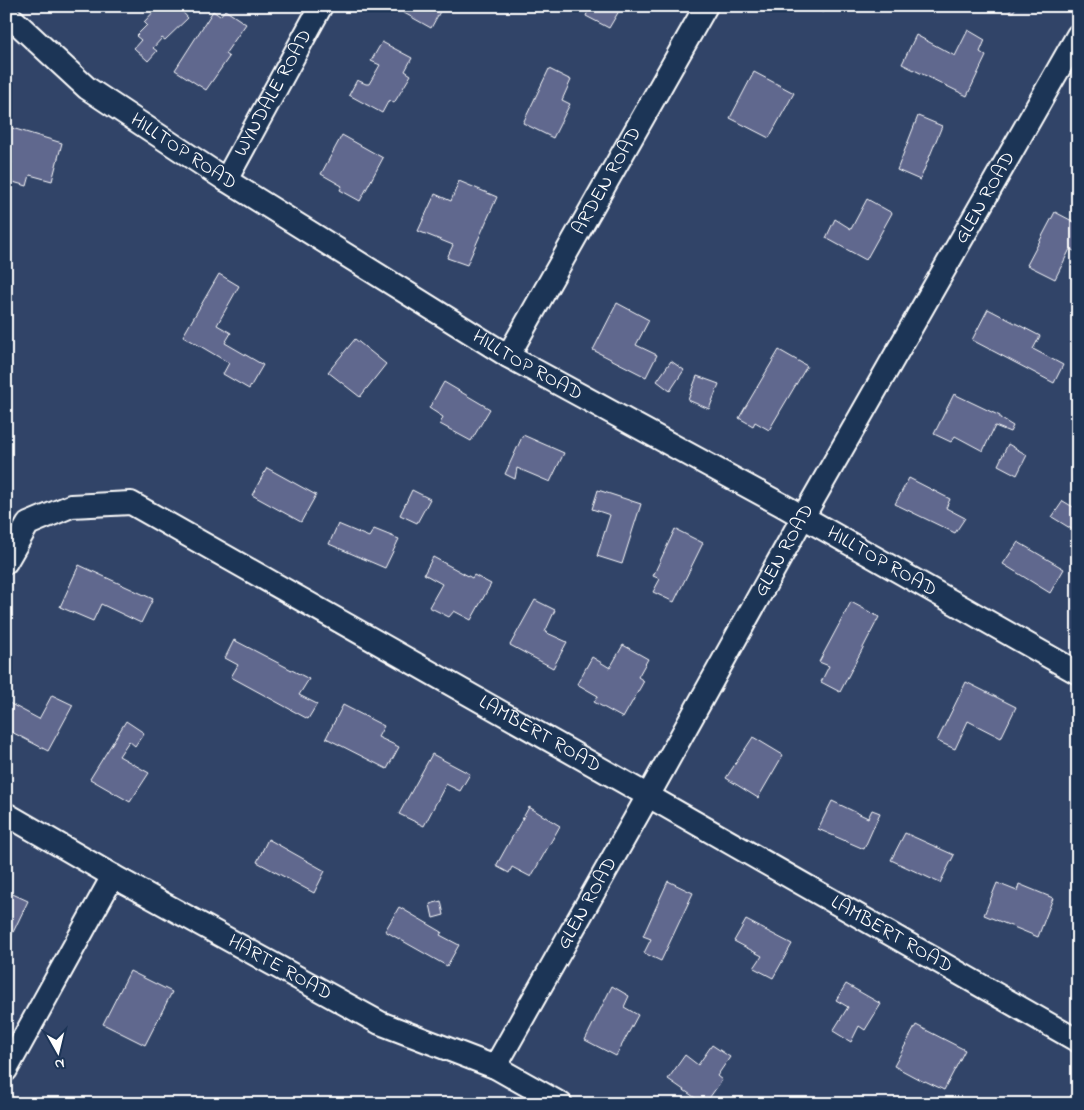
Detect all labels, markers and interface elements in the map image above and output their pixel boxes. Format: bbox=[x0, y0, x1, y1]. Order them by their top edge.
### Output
street label: WYNDALE ROAD bbox=[227, 24, 320, 162]
street label: HILLTOP ROAD bbox=[124, 106, 242, 198]
street label: ARDEN ROAD bbox=[565, 122, 649, 240]
street label: GLEN ROAD bbox=[947, 146, 1023, 249]
street label: HILLTOP ROAD bbox=[467, 323, 588, 408]
street label: GLEN ROAD bbox=[747, 499, 822, 602]
street label: HILLTOP ROAD bbox=[821, 519, 942, 604]
street label: LAMBERT ROAD bbox=[473, 688, 606, 780]
street label: GLEN ROAD bbox=[550, 852, 625, 955]
street label: LAMBERT ROAD bbox=[825, 888, 958, 981]
street label: HARTE ROAD bbox=[222, 927, 337, 1008]
north arrow bbox=[32, 1028, 82, 1078]
text: N bbox=[53, 1052, 66, 1074]

